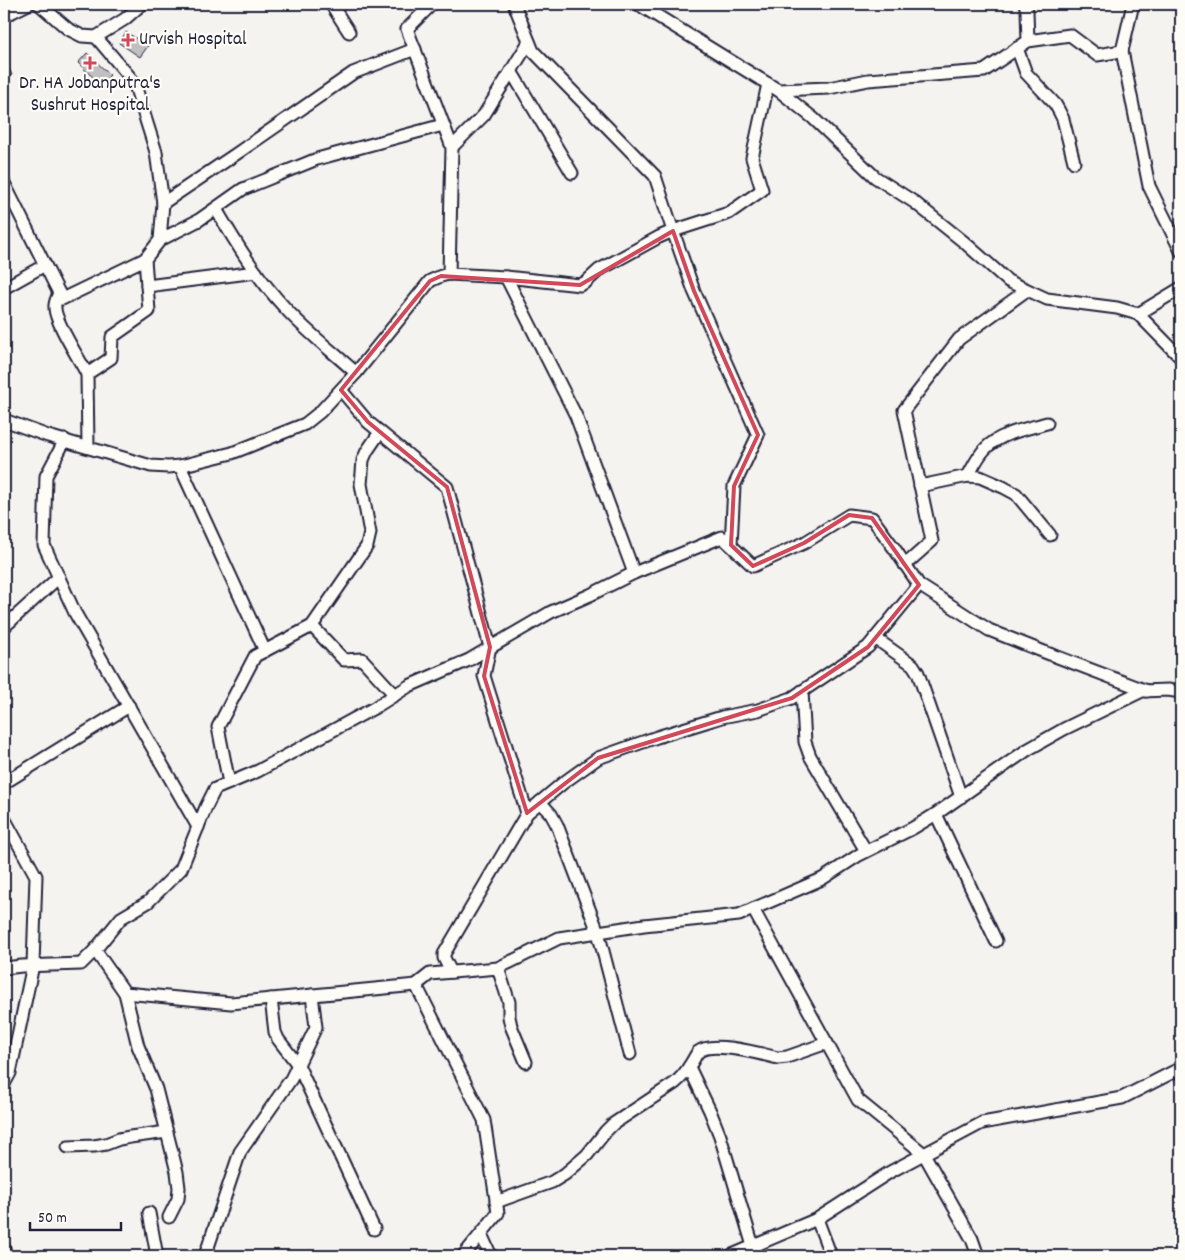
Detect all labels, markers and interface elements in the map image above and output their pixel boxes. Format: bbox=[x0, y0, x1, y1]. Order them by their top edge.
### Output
place label: Urvish Hospital bbox=[139, 27, 247, 54]
marker: Urvish Hospital bbox=[121, 33, 135, 47]
marker: Dr. HA Jobanputra's Sushrut Hospital bbox=[83, 56, 97, 70]
place label: Dr. HA Jobanputra's Sushrut Hospital bbox=[19, 71, 161, 120]
scale bar bbox=[30, 1200, 121, 1232]
text: 50 m bbox=[38, 1208, 67, 1230]

